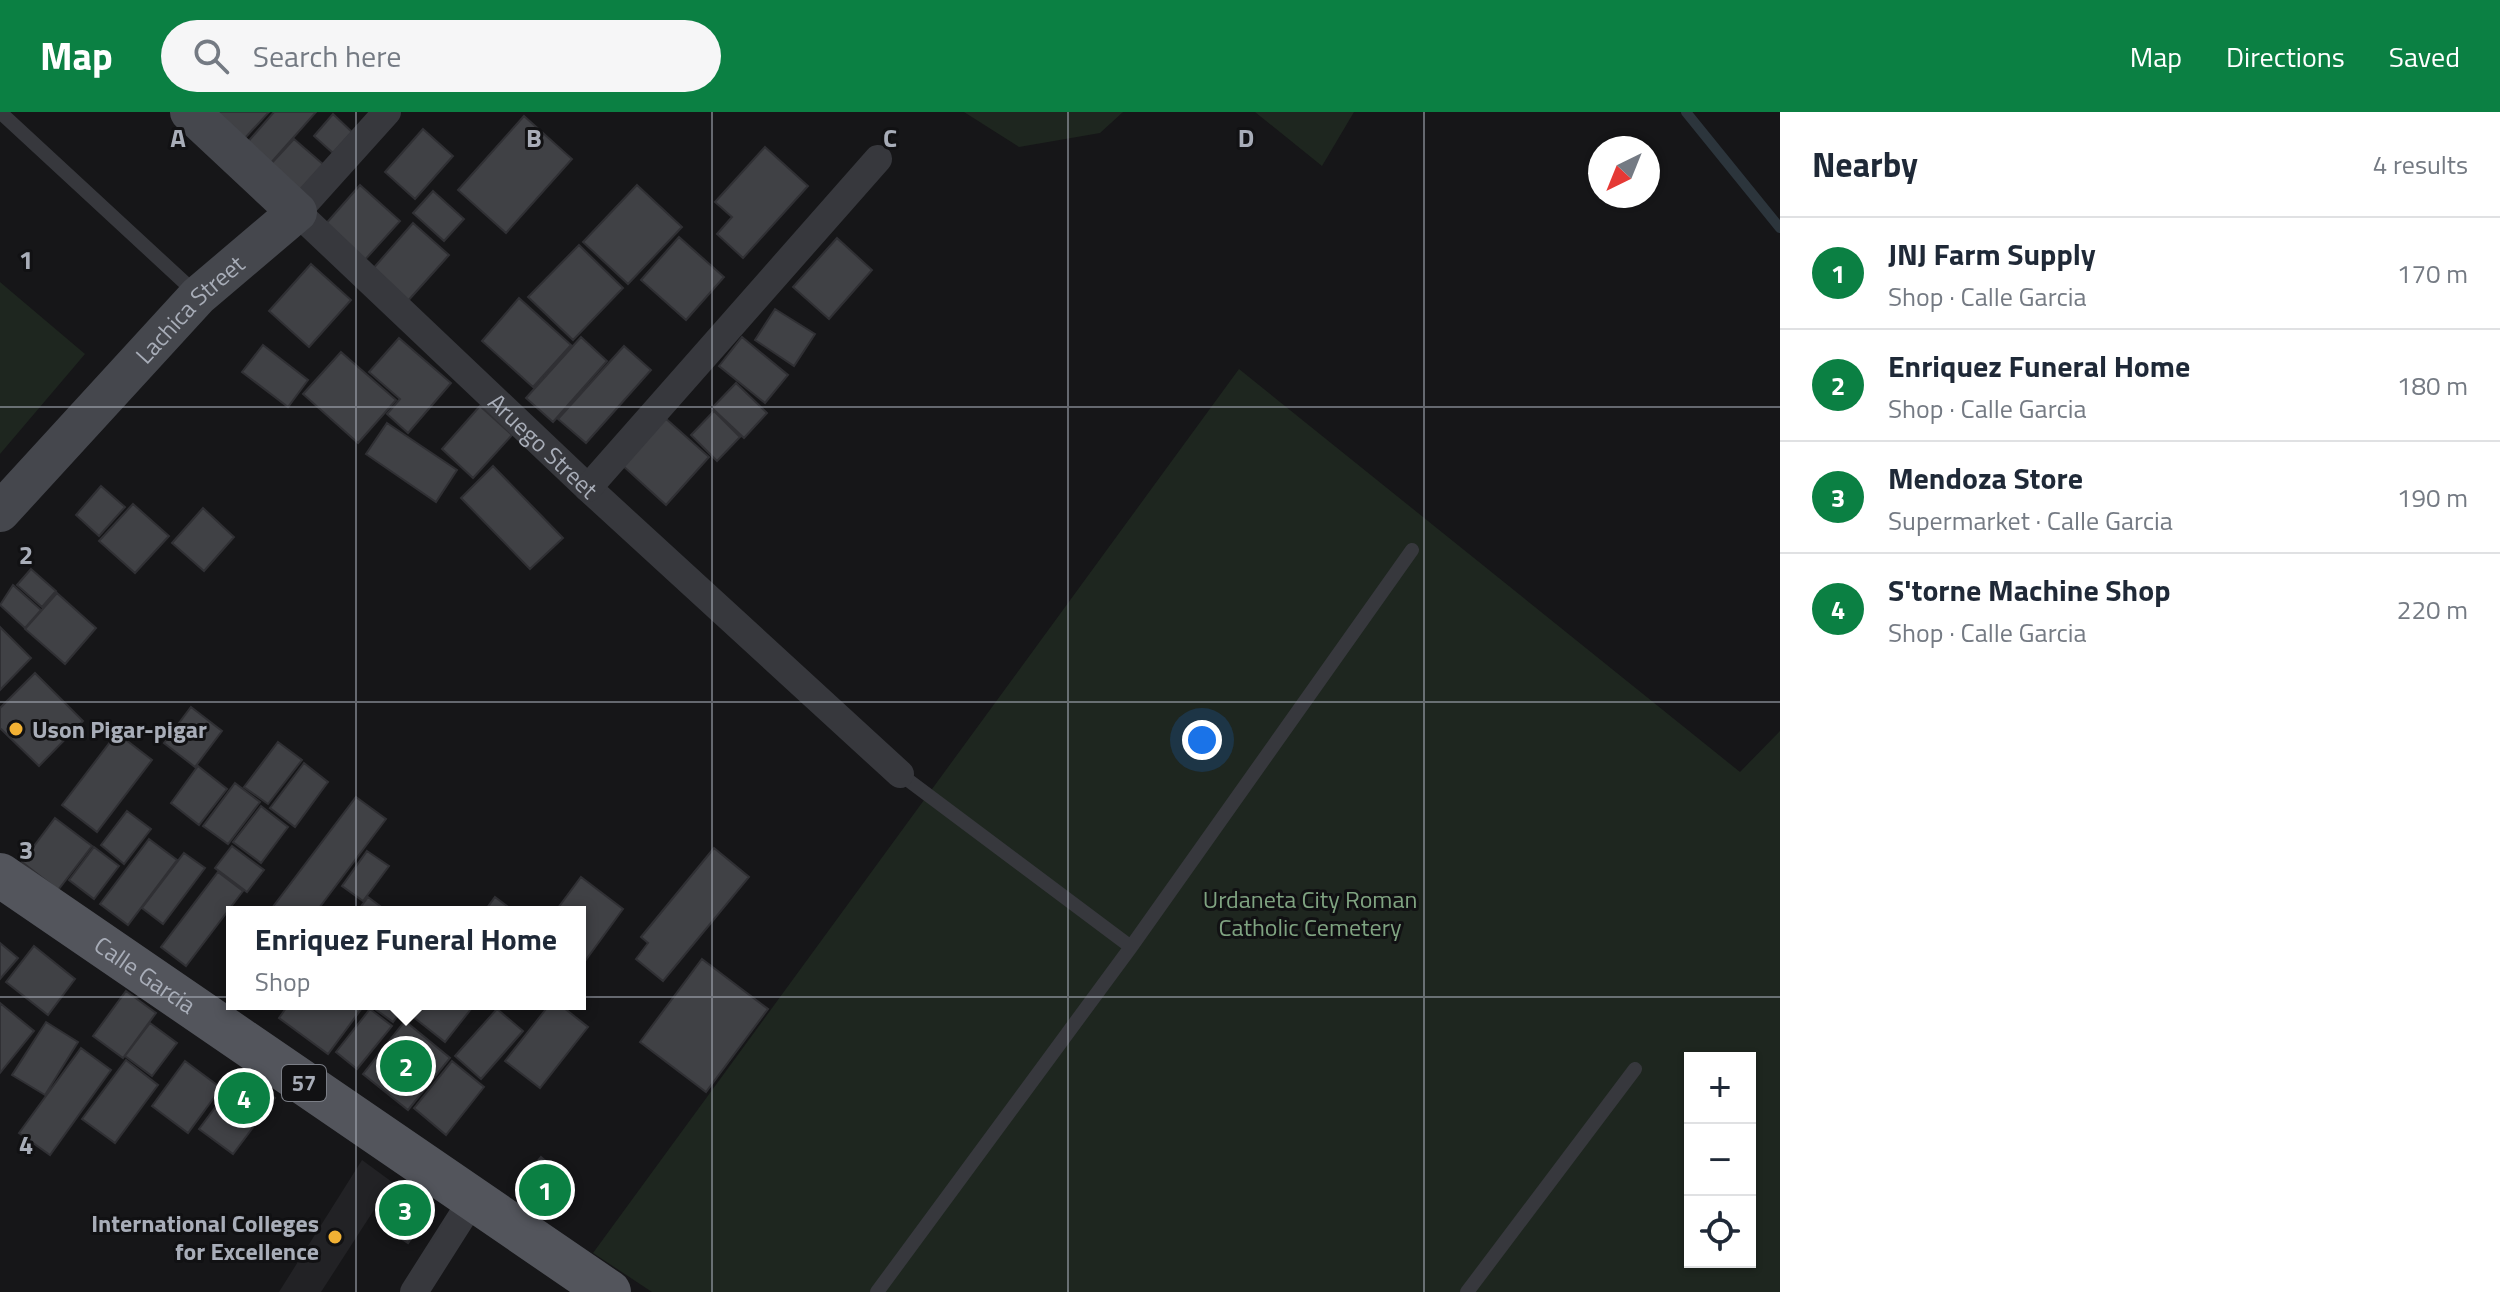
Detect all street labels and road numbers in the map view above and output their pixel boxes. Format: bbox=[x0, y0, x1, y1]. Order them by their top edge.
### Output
street label: Lachica Street bbox=[127, 246, 253, 372]
street label: Aruego Street bbox=[480, 384, 607, 507]
street label: Calle Garcia bbox=[87, 927, 203, 1022]
road number: 57 bbox=[282, 1065, 326, 1101]

